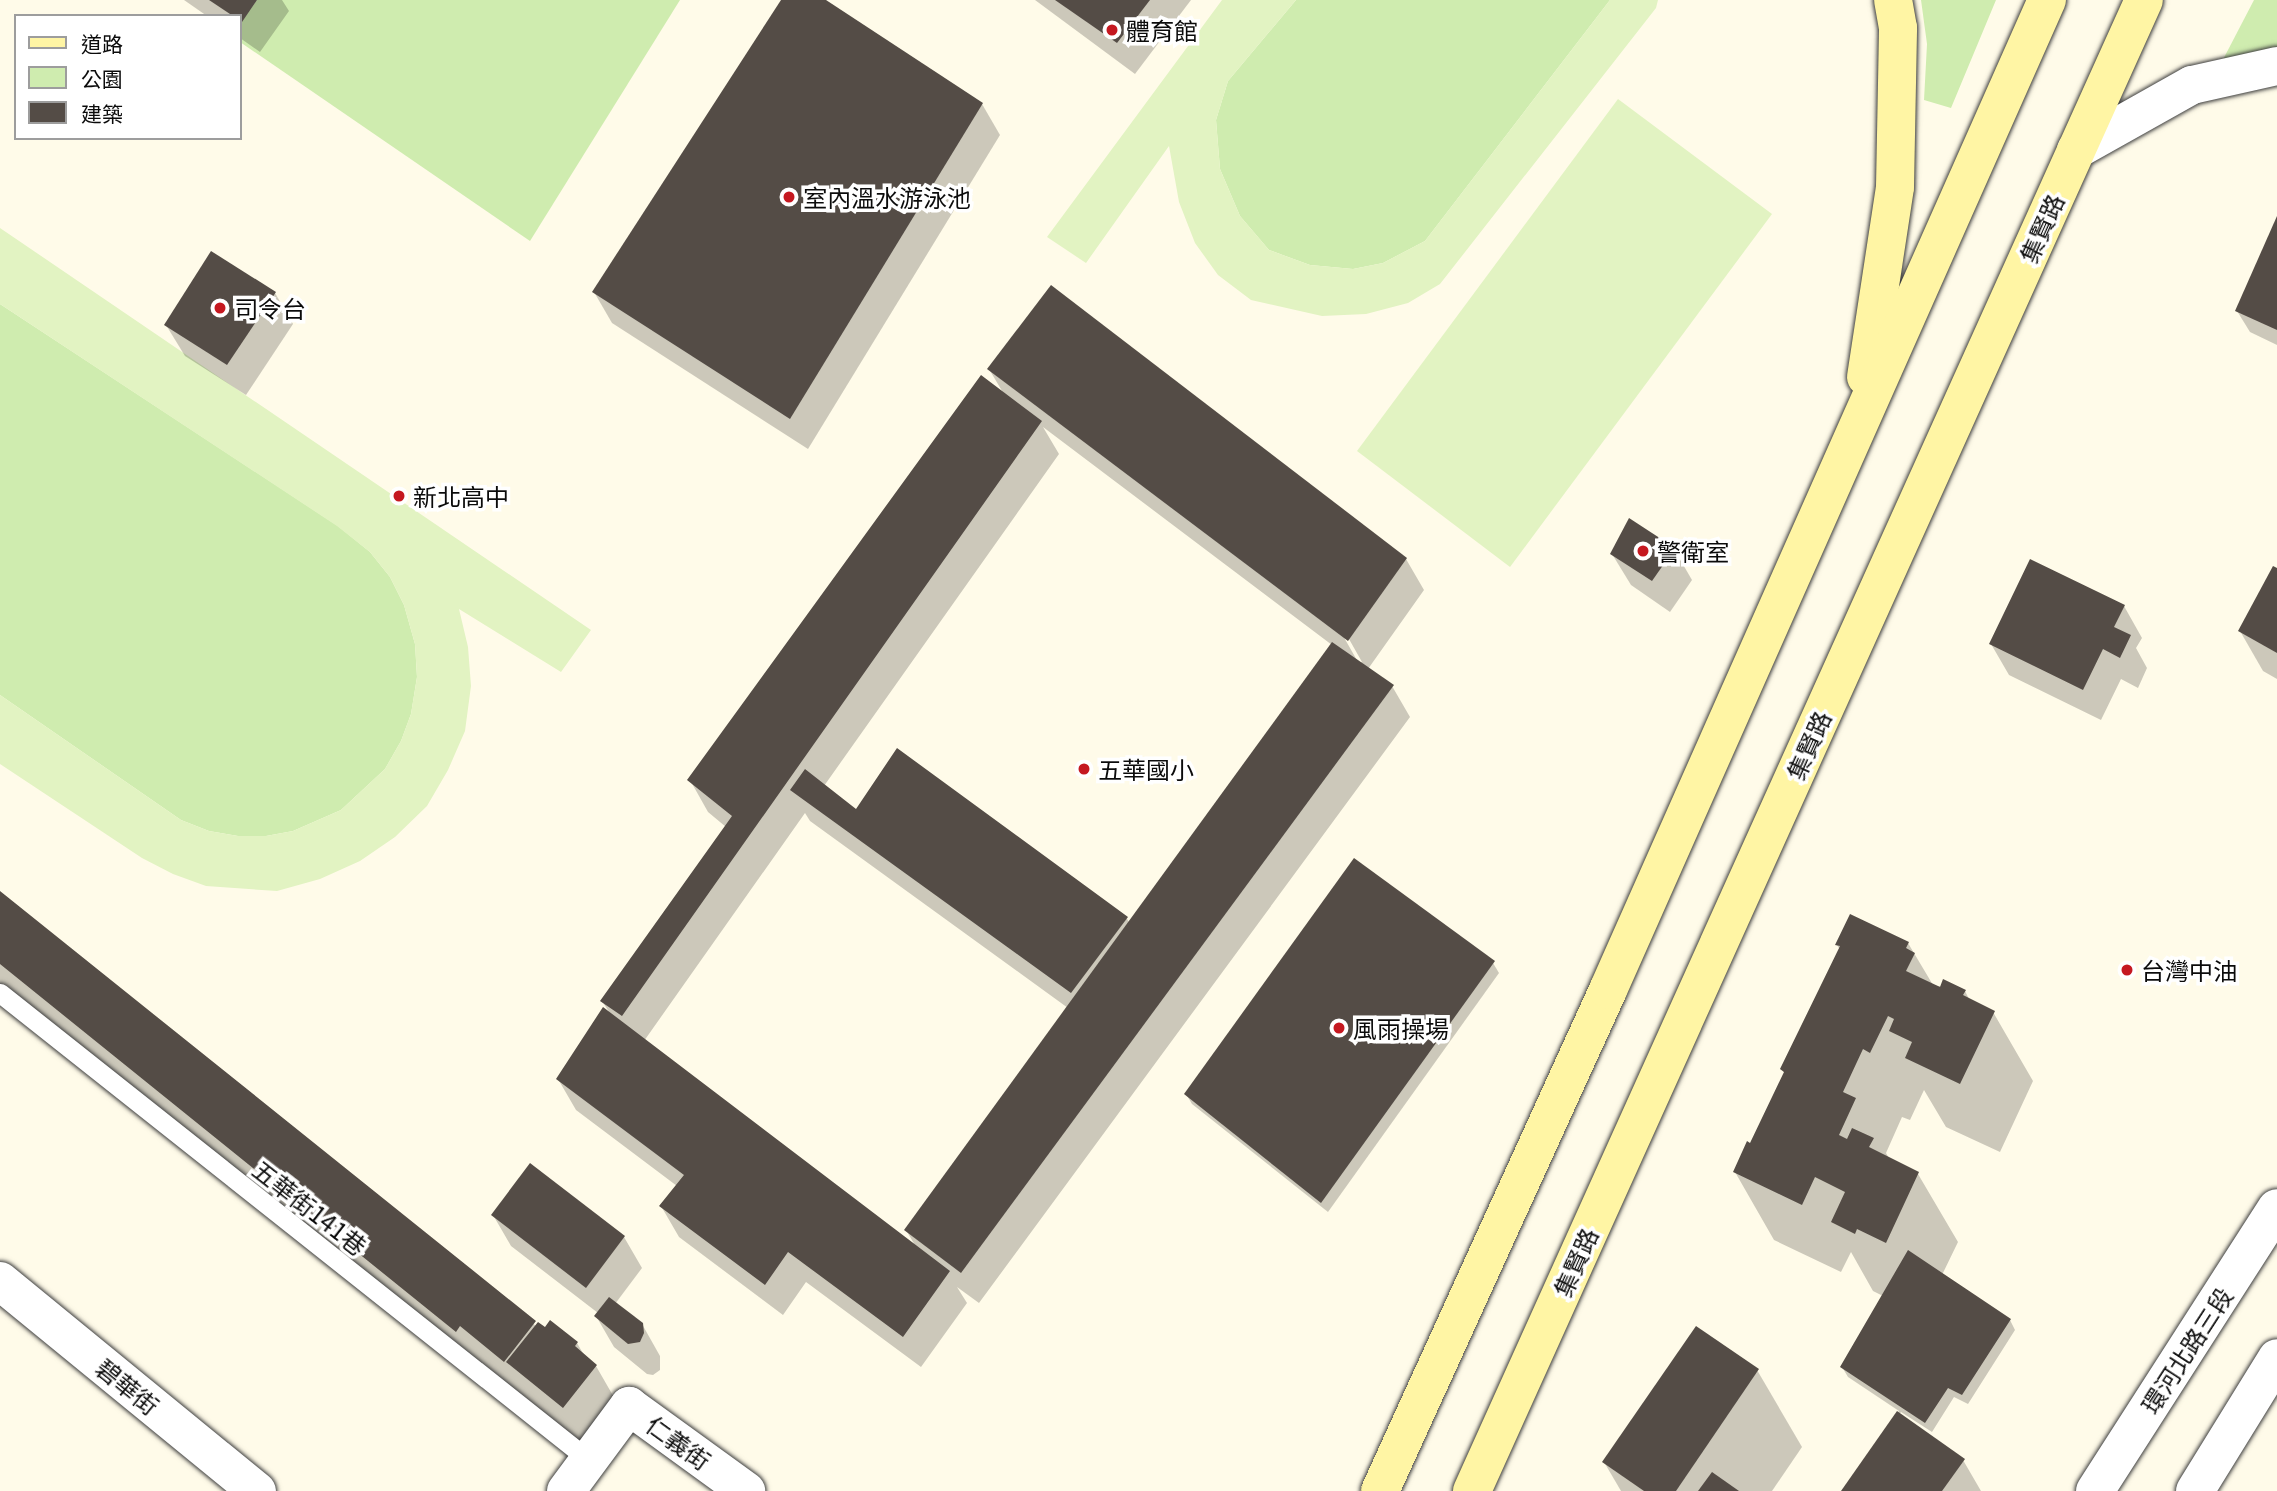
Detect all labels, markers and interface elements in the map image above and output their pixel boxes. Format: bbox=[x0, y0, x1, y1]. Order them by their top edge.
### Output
legend bbox=[14, 14, 242, 140]
place label: 體育館 bbox=[1126, 16, 1198, 44]
marker: 體育館 bbox=[1104, 22, 1120, 38]
text: 道路 bbox=[81, 28, 123, 58]
text: 公園 bbox=[81, 63, 123, 93]
text: 建築 bbox=[81, 98, 123, 128]
place label: 室內溫水游泳池 bbox=[803, 183, 971, 211]
marker: 室內溫水游泳池 bbox=[781, 189, 797, 205]
street label: 集賢路 bbox=[2013, 189, 2069, 267]
place label: 司令台 bbox=[234, 294, 306, 322]
marker: 司令台 bbox=[212, 300, 228, 316]
place label: 新北高中 bbox=[413, 482, 509, 510]
marker: 新北高中 bbox=[391, 488, 407, 504]
place label: 警衛室 bbox=[1657, 537, 1729, 565]
marker: 警衛室 bbox=[1635, 543, 1651, 559]
street label: 集賢路 bbox=[1780, 706, 1836, 784]
place label: 五華國小 bbox=[1098, 755, 1194, 783]
marker: 五華國小 bbox=[1076, 761, 1092, 777]
place label: 台灣中油 bbox=[2141, 956, 2237, 984]
marker: 台灣中油 bbox=[2119, 962, 2135, 978]
place label: 風雨操場 bbox=[1353, 1014, 1449, 1042]
marker: 風雨操場 bbox=[1331, 1020, 1347, 1036]
street label: 五華街141巷 bbox=[248, 1154, 372, 1260]
street label: 集賢路 bbox=[1547, 1223, 1603, 1301]
street label: 環河北路三段 bbox=[2135, 1282, 2237, 1418]
street label: 碧華街 bbox=[91, 1352, 165, 1420]
street label: 仁義街 bbox=[641, 1409, 717, 1475]

